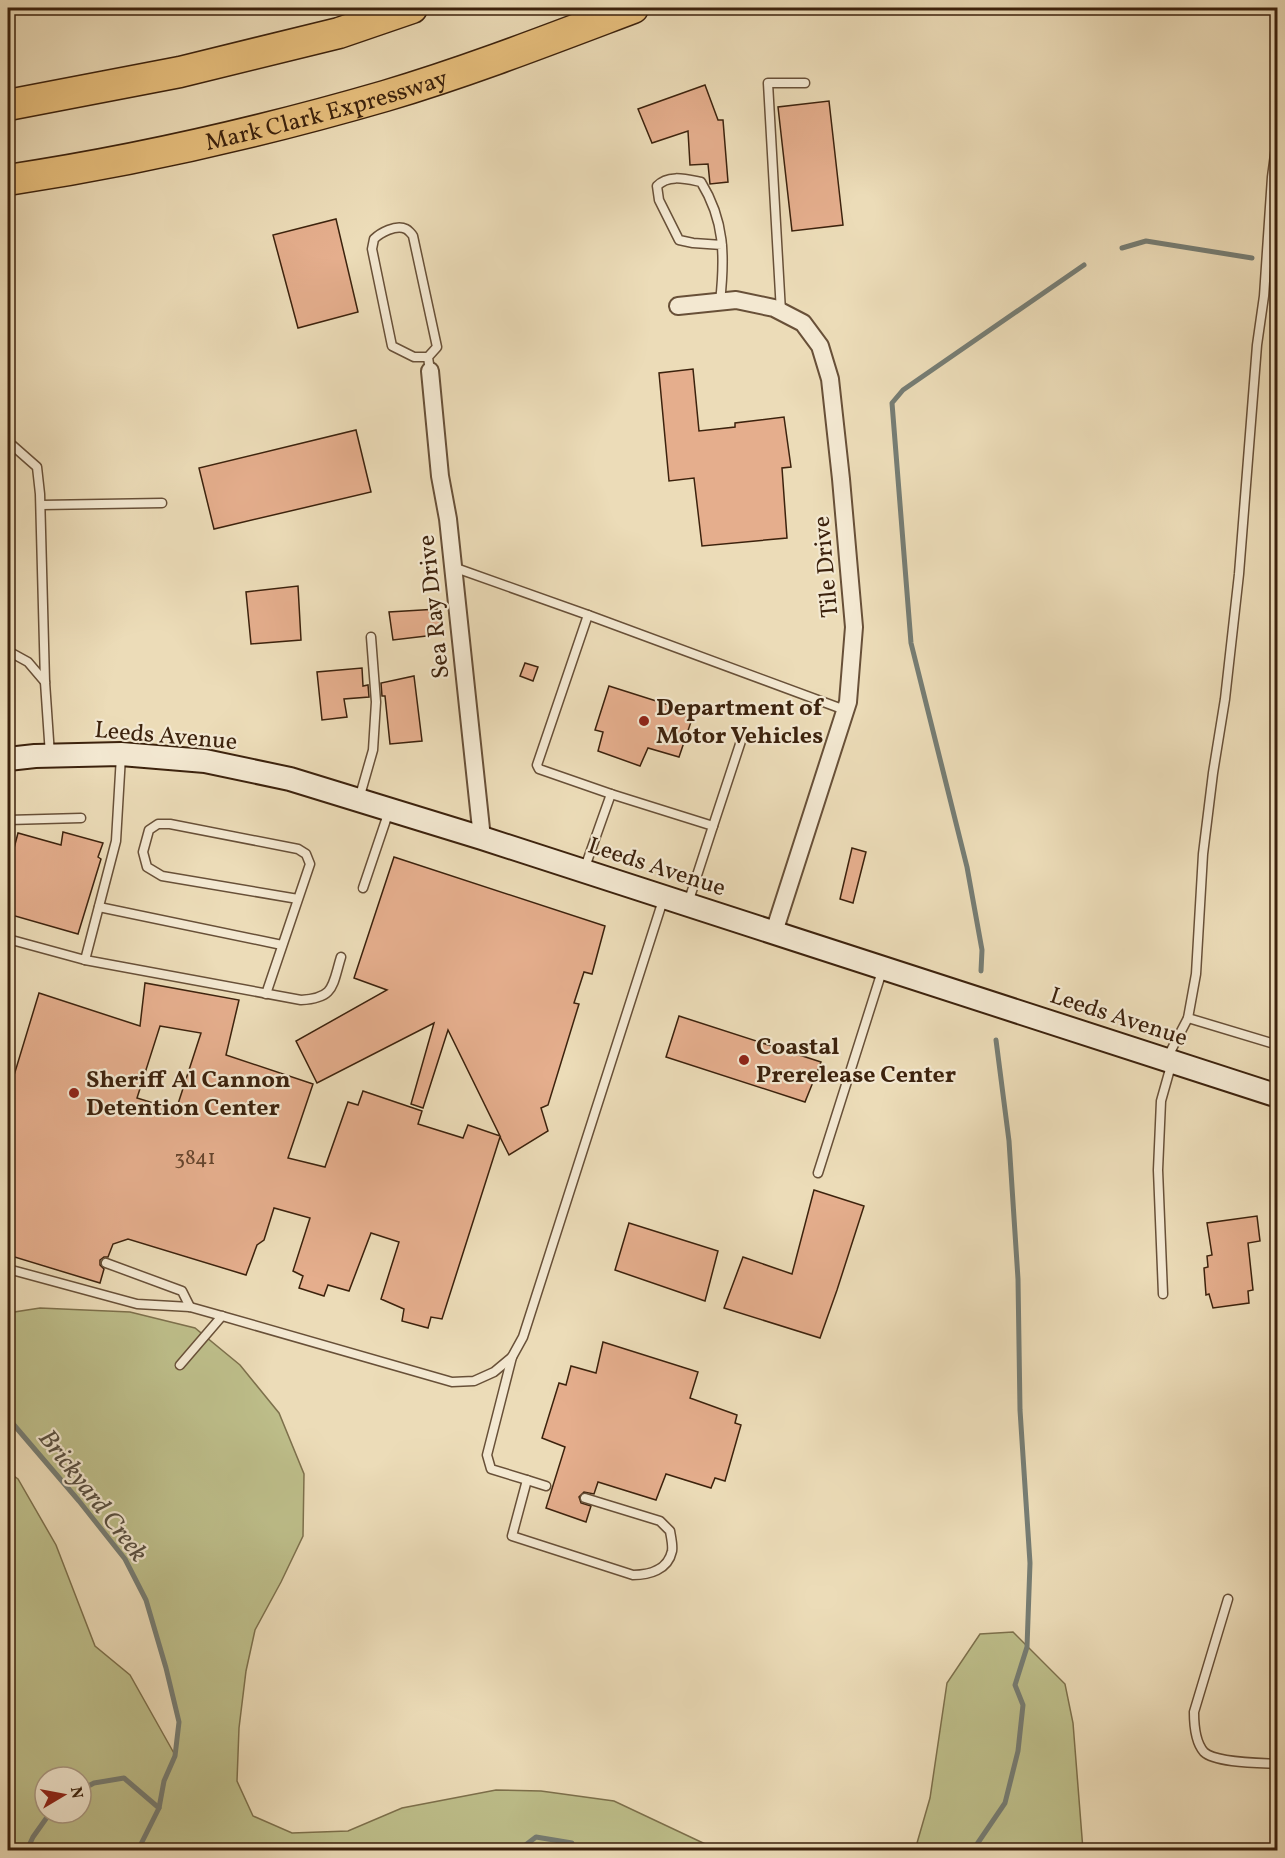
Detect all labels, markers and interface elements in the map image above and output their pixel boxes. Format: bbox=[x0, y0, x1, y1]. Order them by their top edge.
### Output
street label: Mark Clark Expressway bbox=[202, 62, 453, 161]
street label: Tile Drive bbox=[806, 515, 848, 619]
street label: Sea Ray Drive bbox=[411, 533, 459, 681]
place label: Department of Motor Vehicles bbox=[656, 692, 825, 754]
street label: Leeds Avenue bbox=[93, 714, 239, 760]
marker: Department of Motor Vehicles bbox=[637, 714, 651, 728]
street label: Leeds Avenue bbox=[583, 830, 730, 906]
street label: Leeds Avenue bbox=[1045, 980, 1192, 1056]
place label: Coastal Prerelease Center bbox=[756, 1031, 956, 1093]
marker: Coastal Prerelease Center bbox=[737, 1053, 751, 1067]
place label: Sheriff Al Cannon Detention Center bbox=[86, 1064, 291, 1126]
marker: Sheriff Al Cannon Detention Center bbox=[67, 1086, 81, 1100]
house number: 3841 bbox=[174, 1144, 216, 1173]
water label: Brickyard Creek bbox=[29, 1422, 156, 1570]
north arrow bbox=[33, 1765, 93, 1825]
text: N bbox=[64, 1785, 88, 1801]

